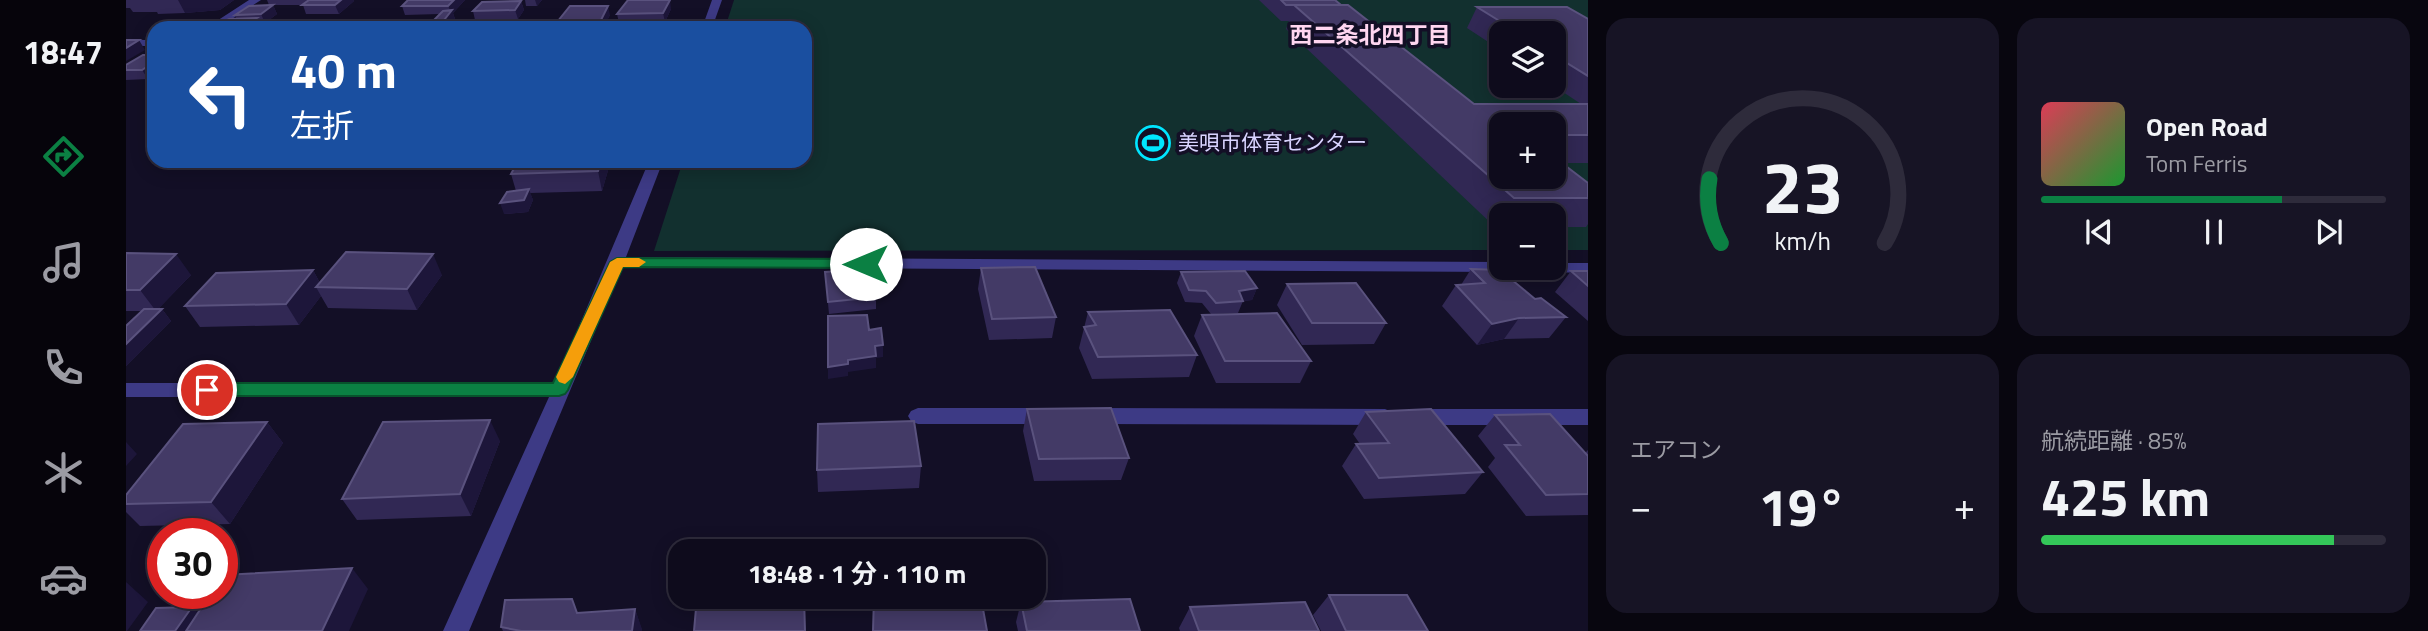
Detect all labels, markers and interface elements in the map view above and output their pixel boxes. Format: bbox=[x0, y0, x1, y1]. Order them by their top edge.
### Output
district label: 西二条北四丁目 bbox=[1290, 17, 1451, 52]
map controls bbox=[1489, 21, 1566, 280]
button: layers bbox=[1489, 21, 1566, 98]
text: 18:47 bbox=[23, 28, 103, 76]
text: 40 m bbox=[290, 32, 397, 107]
icon: left bbox=[175, 49, 266, 140]
text: 左折 bbox=[290, 101, 354, 149]
text: Open Road bbox=[2146, 107, 2268, 146]
button: + bbox=[1489, 112, 1566, 189]
sports icon: 美唄市体育センター bbox=[1134, 124, 1172, 162]
place label: 美唄市体育センター bbox=[1178, 126, 1367, 158]
text: 23 bbox=[1762, 131, 1843, 241]
icon: directions bbox=[39, 132, 88, 181]
text: Tom Ferris bbox=[2146, 146, 2247, 181]
button: − bbox=[1489, 203, 1566, 280]
icon: previous bbox=[2080, 213, 2118, 251]
icon: pause bbox=[2195, 213, 2233, 251]
icon: next bbox=[2310, 213, 2348, 251]
text: km/h bbox=[1774, 222, 1831, 260]
position arrow bbox=[829, 227, 903, 301]
icon: music bbox=[39, 238, 88, 287]
icon: phone bbox=[39, 343, 88, 392]
pin bbox=[177, 360, 237, 420]
icon: arrive bbox=[188, 371, 226, 409]
text: 航続距離 · 85% bbox=[2041, 423, 2187, 458]
text: エアコン bbox=[1630, 432, 1722, 467]
icon: climate bbox=[39, 448, 88, 497]
text: 425 km bbox=[2041, 457, 2210, 536]
text: 19° bbox=[1759, 467, 1846, 546]
text: − bbox=[1630, 477, 1651, 535]
text: + bbox=[1954, 477, 1975, 535]
speed limit sign: 30 bbox=[147, 518, 238, 609]
icon: car bbox=[39, 554, 88, 603]
text: 18:48 · 1 分 · 110 m bbox=[748, 554, 966, 593]

